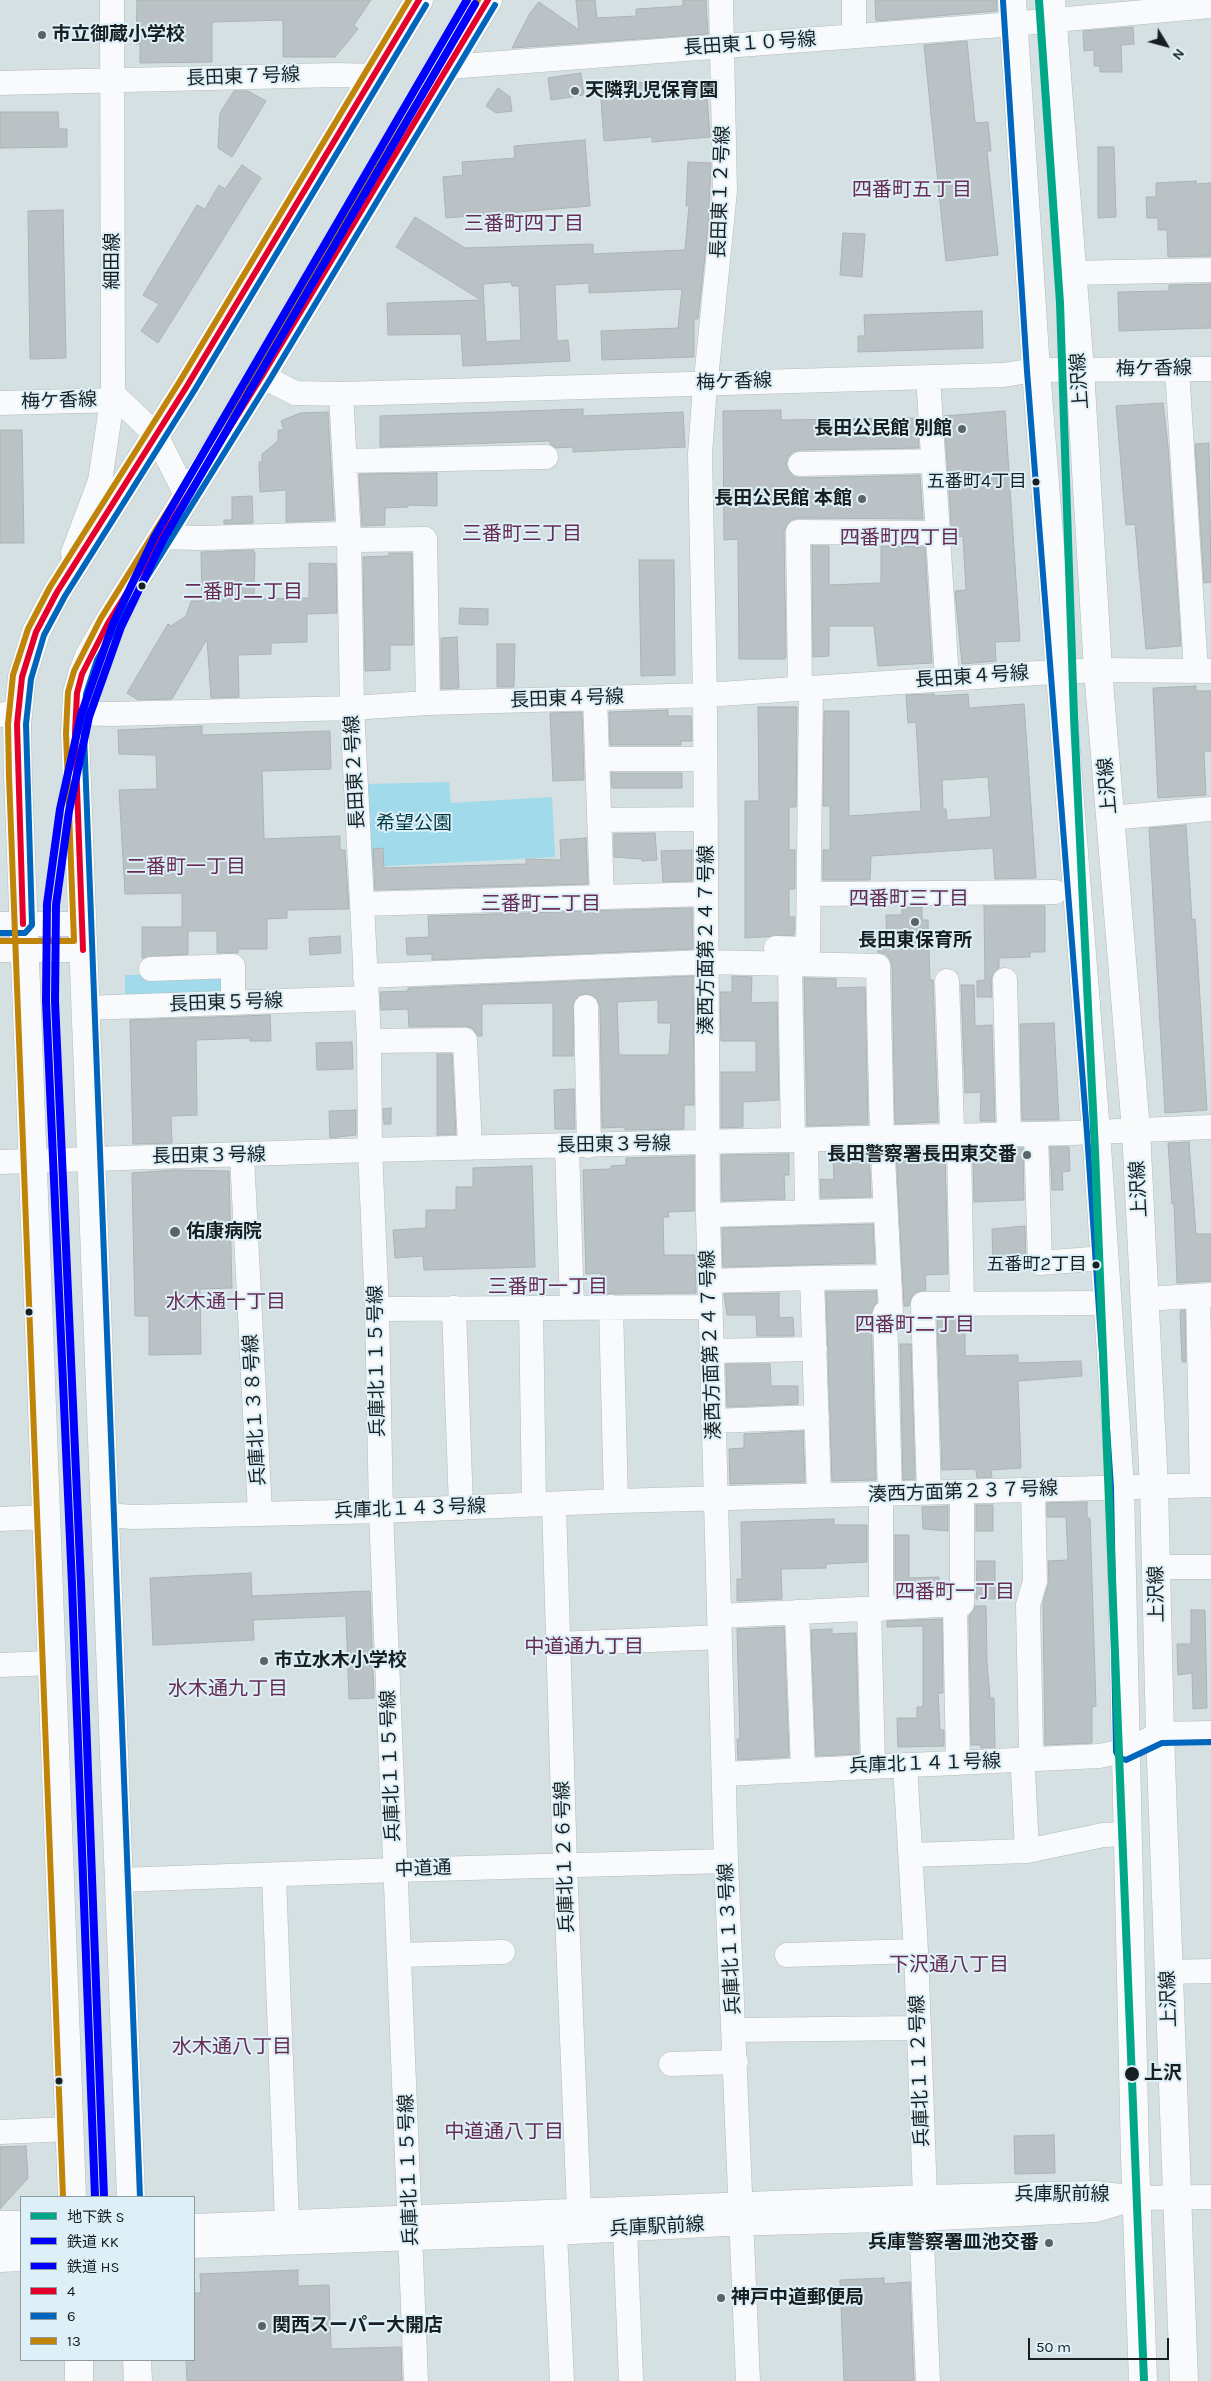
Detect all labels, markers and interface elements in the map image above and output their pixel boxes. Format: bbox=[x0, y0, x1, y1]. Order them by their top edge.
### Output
north arrow bbox=[1141, 20, 1191, 70]
place label: 市立御蔵小学校 bbox=[52, 24, 185, 46]
street label: 長田東１０号線 bbox=[683, 28, 817, 60]
marker: 市立御蔵小学校 bbox=[36, 29, 48, 41]
text: N bbox=[1169, 45, 1188, 63]
street label: 長田東７号線 bbox=[186, 64, 300, 90]
place label: 天隣乳児保育園 bbox=[585, 80, 718, 102]
marker: 天隣乳児保育園 bbox=[569, 85, 581, 97]
street label: 長田東１２号線 bbox=[707, 125, 735, 259]
district label: 四番町五丁目 bbox=[852, 178, 972, 202]
district label: 三番町四丁目 bbox=[464, 212, 584, 236]
street label: 細田線 bbox=[102, 233, 124, 289]
street label: 上沢線 bbox=[1067, 352, 1093, 410]
street label: 梅ケ香線 bbox=[1116, 357, 1192, 381]
street label: 梅ケ香線 bbox=[696, 369, 772, 395]
street label: 梅ケ香線 bbox=[21, 388, 97, 414]
place label: 長田公民館 別館 bbox=[814, 418, 952, 440]
marker: 長田公民館 別館 bbox=[956, 423, 968, 435]
place label: 五番町4丁目 bbox=[927, 471, 1027, 493]
marker: 五番町4丁目 bbox=[1031, 477, 1041, 487]
place label: 長田公民館 本館 bbox=[714, 488, 852, 510]
marker: 長田公民館 本館 bbox=[856, 493, 868, 505]
district label: 三番町三丁目 bbox=[462, 522, 582, 546]
district label: 四番町四丁目 bbox=[840, 526, 960, 550]
district label: 二番町二丁目 bbox=[183, 580, 303, 604]
unlabelled marker bbox=[137, 581, 147, 591]
street label: 長田東４号線 bbox=[914, 662, 1030, 692]
street label: 長田東４号線 bbox=[510, 686, 624, 712]
street label: 長田東２号線 bbox=[341, 714, 369, 830]
street label: 上沢線 bbox=[1094, 757, 1122, 815]
park label: 希望公園 bbox=[376, 813, 452, 835]
street label: 湊西方面第２４７号線 bbox=[696, 845, 718, 1035]
district label: 二番町一丁目 bbox=[126, 855, 246, 879]
district label: 四番町三丁目 bbox=[849, 887, 969, 911]
district label: 三番町二丁目 bbox=[481, 892, 601, 916]
marker: 長田東保育所 bbox=[909, 916, 921, 928]
place label: 長田東保育所 bbox=[858, 930, 972, 952]
street label: 長田東５号線 bbox=[169, 990, 283, 1016]
street label: 長田東３号線 bbox=[557, 1133, 671, 1157]
street label: 長田東３号線 bbox=[152, 1144, 266, 1168]
place label: 長田警察署長田東交番 bbox=[827, 1144, 1017, 1166]
marker: 長田警察署長田東交番 bbox=[1021, 1149, 1033, 1161]
street label: 上沢線 bbox=[1126, 1160, 1152, 1218]
place label: 佑康病院 bbox=[186, 1221, 262, 1243]
marker: 佑康病院 bbox=[168, 1225, 182, 1239]
street label: 湊西方面第２４７号線 bbox=[696, 1250, 726, 1440]
place label: 五番町2丁目 bbox=[987, 1254, 1087, 1276]
marker: 五番町2丁目 bbox=[1091, 1260, 1101, 1270]
district label: 三番町一丁目 bbox=[488, 1275, 608, 1299]
street label: 兵庫北１１５号線 bbox=[364, 1285, 390, 1437]
district label: 水木通十丁目 bbox=[166, 1290, 286, 1314]
unlabelled marker bbox=[24, 1307, 34, 1317]
district label: 四番町二丁目 bbox=[855, 1313, 975, 1337]
street label: 兵庫北１３８号線 bbox=[240, 1334, 270, 1486]
street label: 湊西方面第２３７号線 bbox=[868, 1477, 1058, 1507]
street label: 兵庫北１４３号線 bbox=[334, 1495, 486, 1523]
street label: 上沢線 bbox=[1145, 1565, 1169, 1623]
district label: 四番町一丁目 bbox=[895, 1580, 1015, 1604]
district label: 中道通九丁目 bbox=[524, 1635, 644, 1659]
place label: 市立水木小学校 bbox=[274, 1650, 407, 1672]
marker: 市立水木小学校 bbox=[258, 1655, 270, 1667]
district label: 水木通九丁目 bbox=[168, 1677, 288, 1701]
street label: 兵庫北１１５号線 bbox=[377, 1690, 405, 1842]
street label: 兵庫北１４１号線 bbox=[849, 1750, 1001, 1778]
street label: 兵庫北１２６号線 bbox=[551, 1781, 579, 1933]
street label: 中道通 bbox=[394, 1857, 452, 1881]
street label: 兵庫北１１３号線 bbox=[715, 1863, 745, 2015]
district label: 下沢通八丁目 bbox=[889, 1953, 1009, 1977]
street label: 上沢線 bbox=[1157, 1970, 1181, 2028]
street label: 兵庫北１１２号線 bbox=[906, 1995, 934, 2147]
district label: 水木通八丁目 bbox=[172, 2035, 292, 2059]
place label: 上沢 bbox=[1144, 2063, 1182, 2085]
marker: 上沢 bbox=[1123, 2065, 1141, 2083]
unlabelled marker bbox=[54, 2076, 64, 2086]
street label: 兵庫北１１５号線 bbox=[395, 2094, 423, 2246]
district label: 中道通八丁目 bbox=[444, 2120, 564, 2144]
street label: 兵庫駅前線 bbox=[1015, 2184, 1109, 2206]
legend bbox=[20, 2196, 195, 2361]
text: 地下鉄 S bbox=[67, 2208, 125, 2226]
street label: 兵庫駅前線 bbox=[609, 2213, 705, 2241]
place label: 兵庫警察署皿池交番 bbox=[868, 2232, 1039, 2254]
text: 鉄道 KK bbox=[67, 2233, 119, 2251]
marker: 兵庫警察署皿池交番 bbox=[1043, 2237, 1055, 2249]
text: 鉄道 HS bbox=[67, 2258, 120, 2276]
text: 4 bbox=[67, 2282, 75, 2300]
place label: 神戸中道郵便局 bbox=[731, 2287, 864, 2309]
marker: 神戸中道郵便局 bbox=[715, 2292, 727, 2304]
text: 6 bbox=[67, 2307, 76, 2325]
place label: 関西スーパー大開店 bbox=[272, 2315, 443, 2337]
marker: 関西スーパー大開店 bbox=[256, 2320, 268, 2332]
scale bar bbox=[1031, 2328, 1172, 2360]
text: 13 bbox=[67, 2332, 81, 2350]
text: 50 m bbox=[1036, 2338, 1071, 2356]

